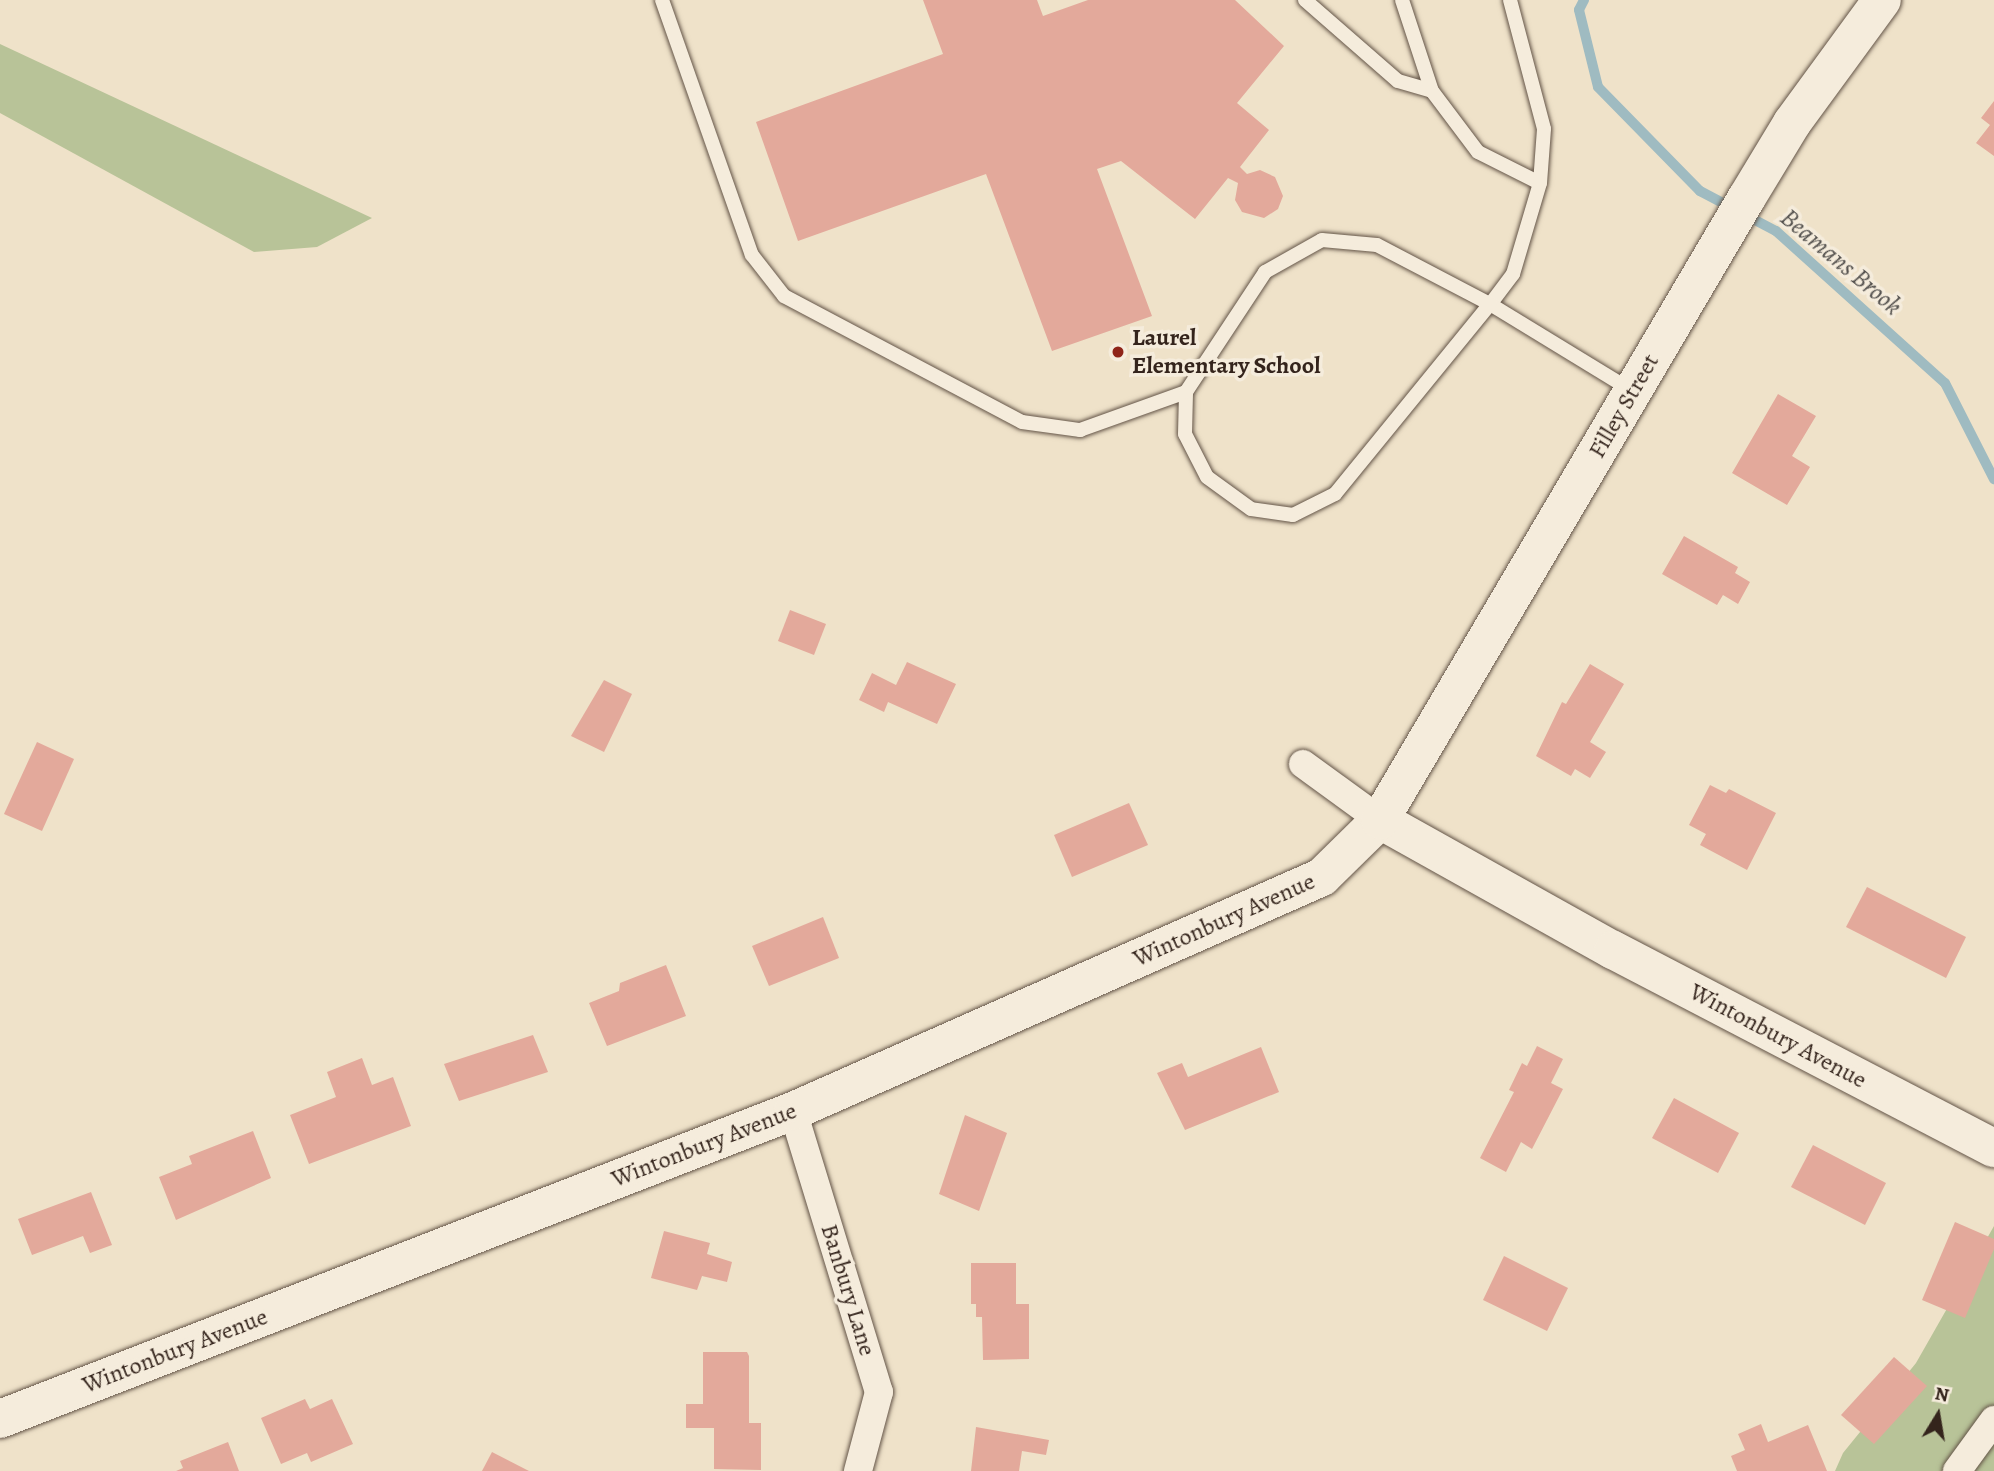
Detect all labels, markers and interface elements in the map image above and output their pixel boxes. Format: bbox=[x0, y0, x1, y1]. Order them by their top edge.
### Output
water label: Beamans Brook bbox=[1774, 202, 1908, 322]
place label: Laurel Elementary School bbox=[1132, 324, 1320, 380]
marker: Laurel Elementary School bbox=[1110, 344, 1126, 360]
street label: Filley Street bbox=[1583, 349, 1665, 463]
street label: Wintonbury Avenue bbox=[1129, 867, 1319, 973]
street label: Wintonbury Avenue bbox=[1685, 977, 1871, 1095]
street label: Wintonbury Avenue bbox=[607, 1096, 801, 1194]
street label: Banbury Lane bbox=[814, 1221, 882, 1359]
street label: Wintonbury Avenue bbox=[78, 1302, 272, 1400]
north arrow bbox=[1903, 1380, 1973, 1450]
text: N bbox=[1933, 1380, 1951, 1408]

